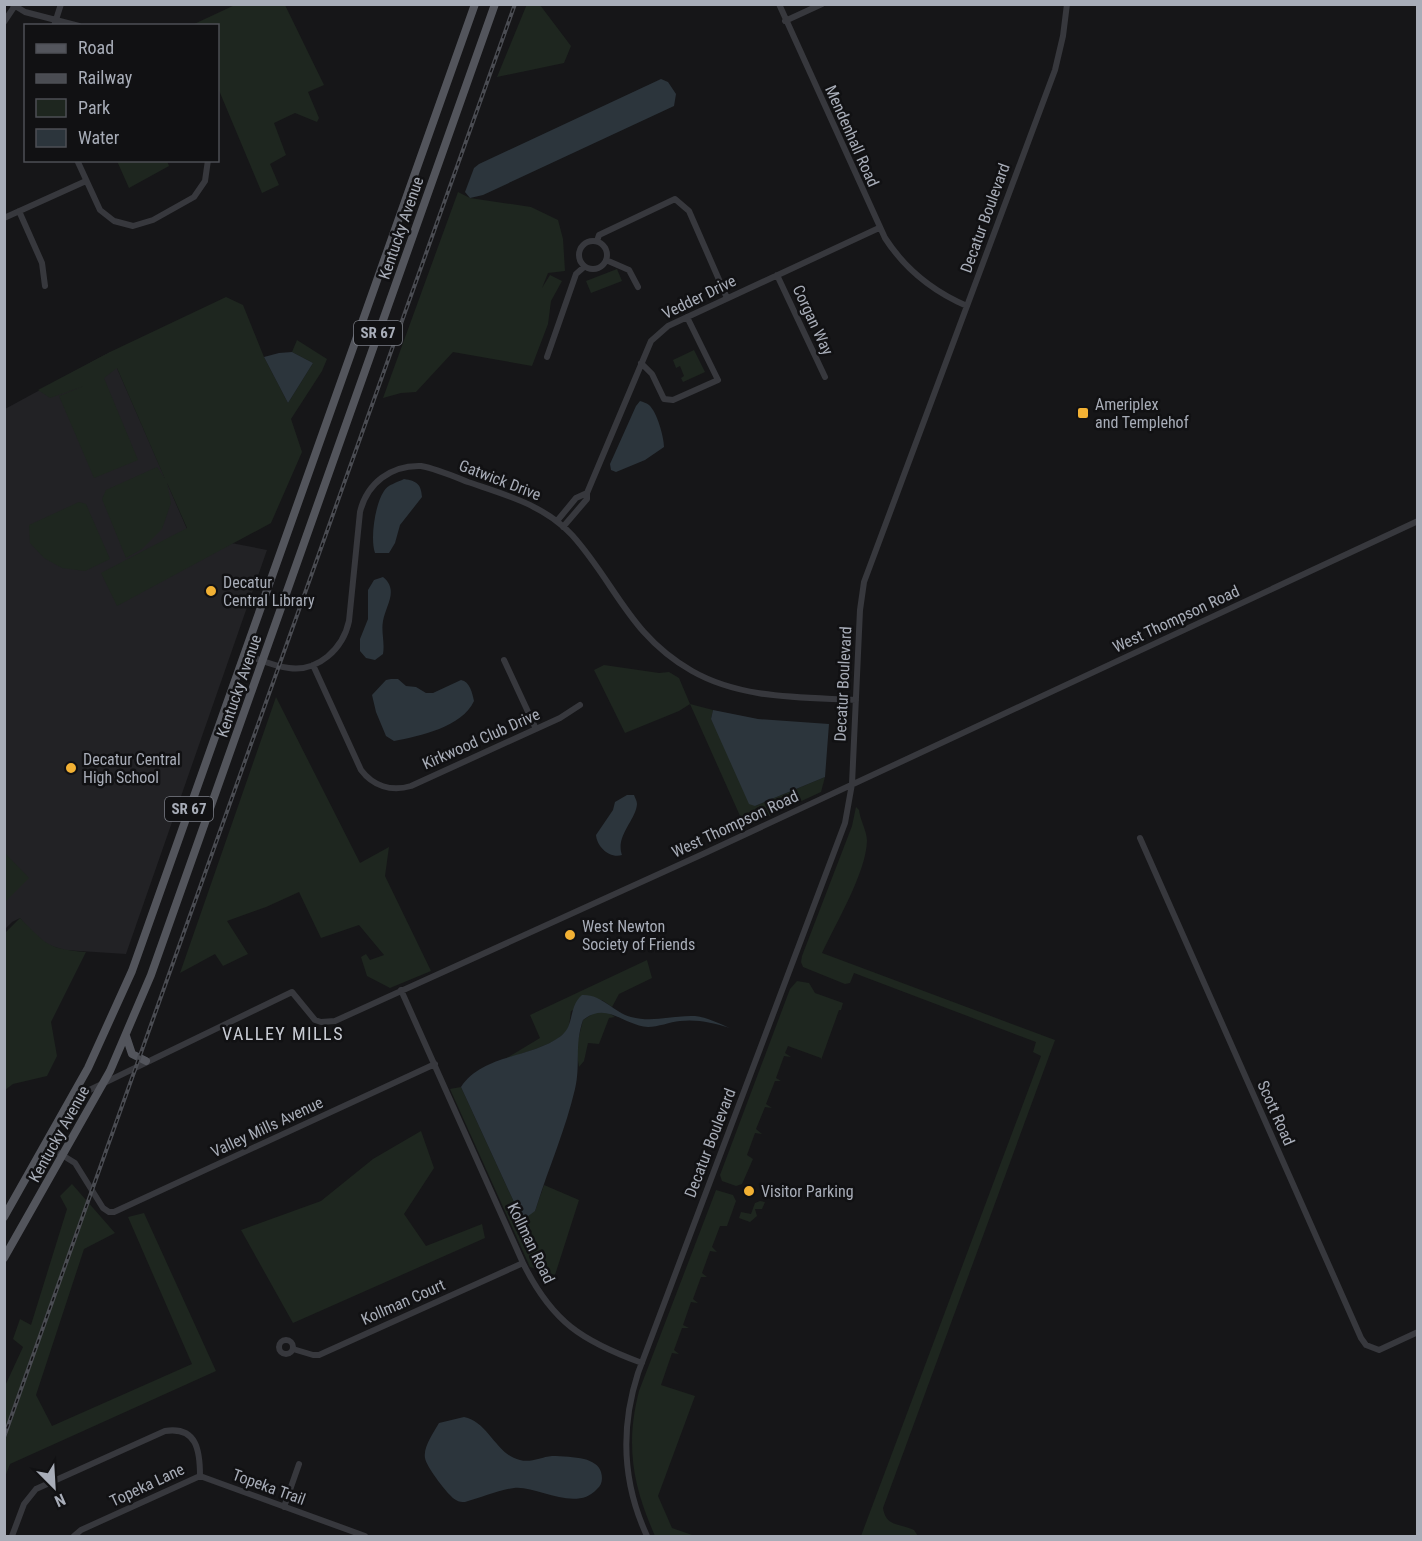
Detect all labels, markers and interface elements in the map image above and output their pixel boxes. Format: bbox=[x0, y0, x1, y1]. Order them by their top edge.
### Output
legend bbox=[24, 24, 219, 162]
text: Road bbox=[78, 37, 114, 58]
text: Railway bbox=[78, 67, 133, 88]
street label: Mendenhall Road bbox=[821, 82, 883, 190]
text: Park bbox=[78, 97, 110, 118]
text: Water bbox=[78, 127, 120, 148]
street label: Decatur Boulevard bbox=[956, 161, 1014, 275]
street label: Kentucky Avenue bbox=[375, 174, 427, 282]
street label: Vedder Drive bbox=[659, 271, 739, 323]
street label: Corgan Way bbox=[789, 282, 838, 358]
road number: SR 67 bbox=[354, 321, 402, 345]
place label: Ameriplex and Templehof bbox=[1095, 395, 1189, 432]
marker: Ameriplex and Templehof bbox=[1076, 406, 1090, 420]
street label: Gatwick Drive bbox=[456, 456, 544, 504]
place label: Decatur Central Library bbox=[223, 573, 315, 610]
street label: West Thompson Road bbox=[1110, 581, 1242, 657]
marker: Decatur Central Library bbox=[204, 584, 218, 598]
street label: Decatur Boulevard bbox=[830, 626, 856, 742]
street label: Kentucky Avenue bbox=[213, 632, 265, 740]
street label: Kirkwood Club Drive bbox=[419, 705, 543, 773]
place label: Decatur Central High School bbox=[83, 750, 181, 787]
marker: Decatur Central High School bbox=[64, 761, 78, 775]
street label: West Thompson Road bbox=[669, 786, 801, 862]
road number: SR 67 bbox=[165, 797, 213, 821]
place label: West Newton Society of Friends bbox=[582, 917, 695, 954]
marker: West Newton Society of Friends bbox=[563, 928, 577, 942]
district label: VALLEY MILLS bbox=[222, 1023, 344, 1044]
street label: Scott Road bbox=[1253, 1078, 1299, 1148]
street label: Kentucky Avenue bbox=[25, 1082, 93, 1186]
street label: Decatur Boulevard bbox=[680, 1086, 740, 1200]
street label: Valley Mills Avenue bbox=[208, 1093, 326, 1161]
place label: Visitor Parking bbox=[761, 1182, 854, 1201]
marker: Visitor Parking bbox=[742, 1184, 756, 1198]
street label: Kollman Road bbox=[503, 1200, 559, 1286]
street label: Kollman Court bbox=[358, 1275, 448, 1329]
north arrow bbox=[24, 1457, 84, 1517]
street label: Topeka Lane bbox=[107, 1459, 187, 1511]
street label: Topeka Trail bbox=[230, 1465, 308, 1509]
text: N bbox=[52, 1490, 68, 1511]

